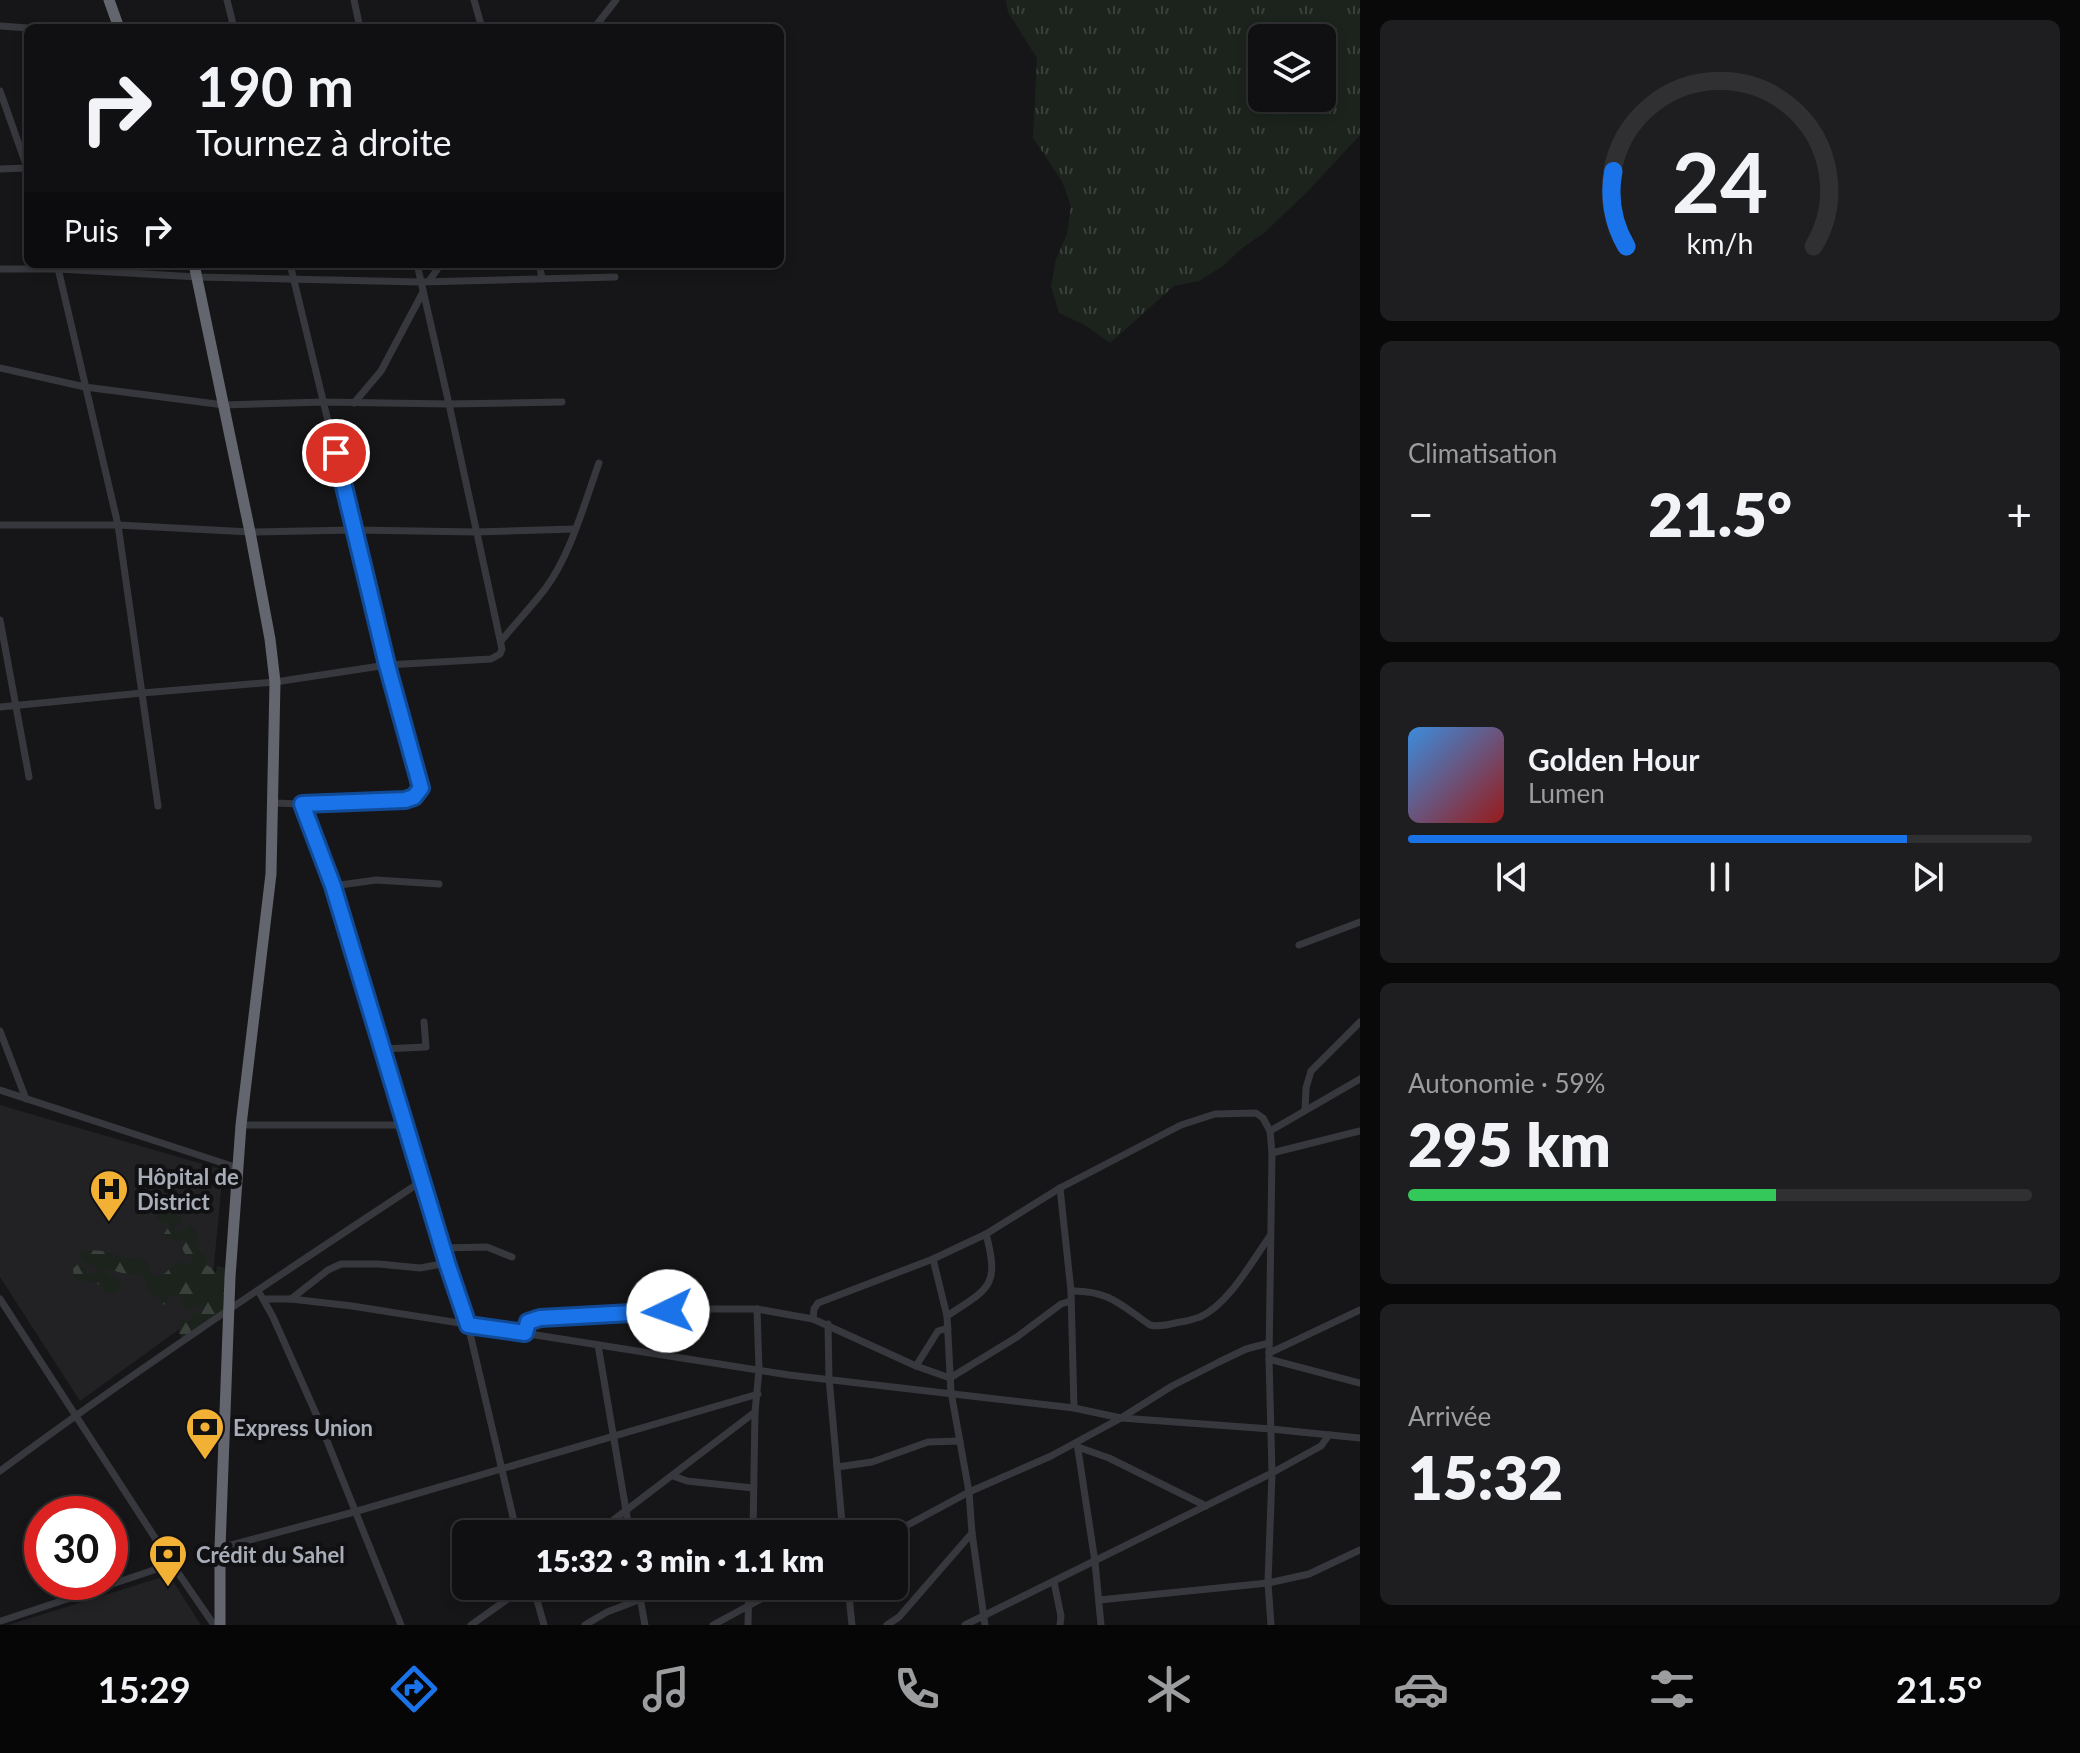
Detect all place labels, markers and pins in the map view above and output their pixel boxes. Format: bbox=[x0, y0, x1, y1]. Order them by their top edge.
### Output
pin bbox=[302, 419, 370, 487]
place label: Hôpital de District bbox=[137, 1163, 239, 1215]
hospital icon: Hôpital de District bbox=[88, 1168, 130, 1223]
bank icon: Express Union bbox=[184, 1406, 226, 1461]
place label: Express Union bbox=[233, 1414, 373, 1441]
bank icon: Crédit du Sahel bbox=[147, 1533, 189, 1588]
place label: Crédit du Sahel bbox=[196, 1541, 345, 1568]

